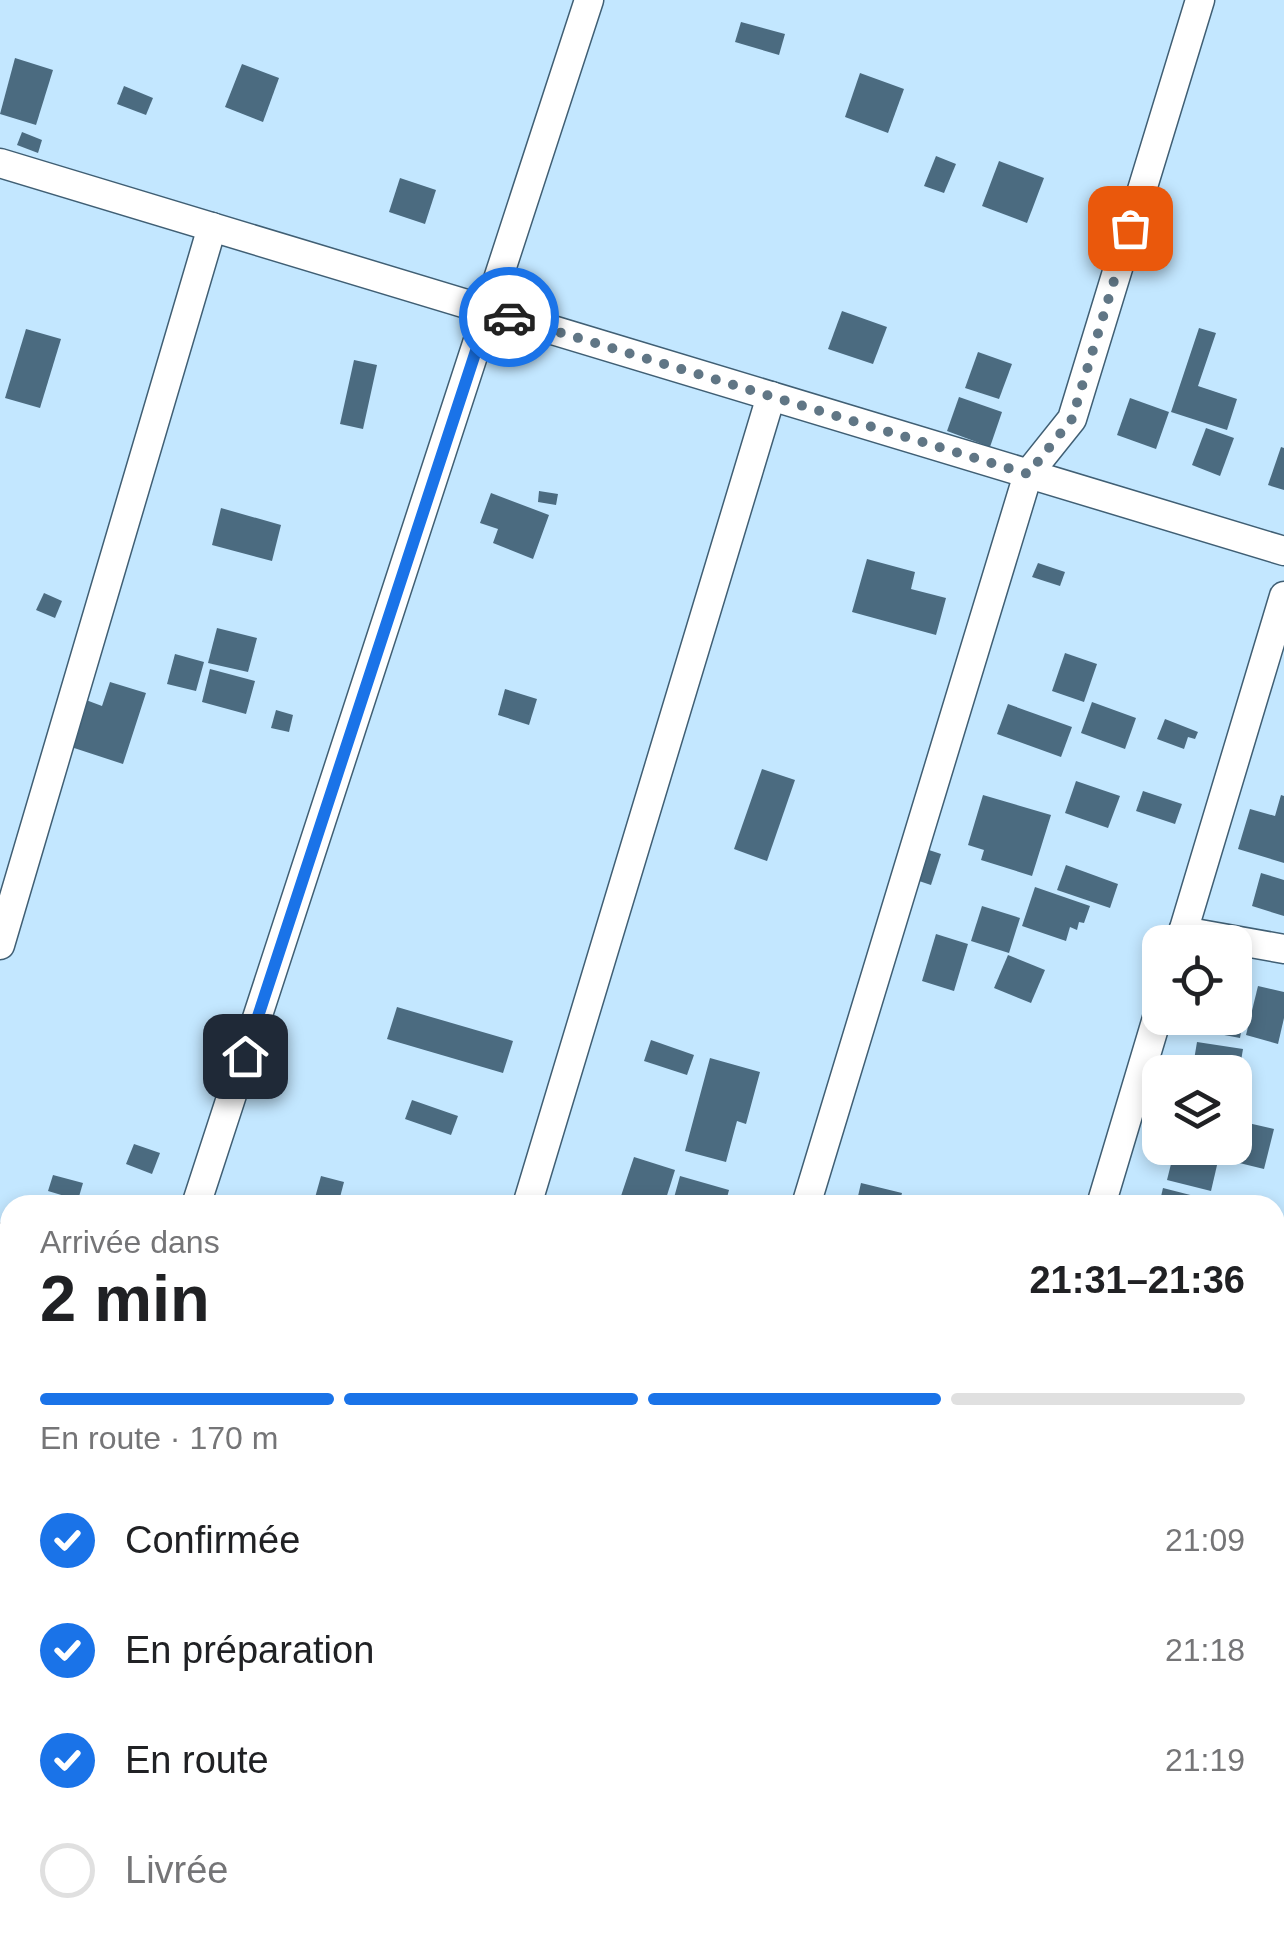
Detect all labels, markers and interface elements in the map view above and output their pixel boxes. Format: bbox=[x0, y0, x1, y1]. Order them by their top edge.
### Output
pin bbox=[1088, 186, 1173, 271]
icon: bag bbox=[1103, 201, 1158, 256]
courier bbox=[459, 267, 559, 367]
icon: car bbox=[482, 290, 537, 345]
map controls bbox=[1142, 925, 1252, 1165]
button: locate bbox=[1142, 925, 1252, 1035]
pin bbox=[203, 1014, 288, 1099]
icon: home bbox=[218, 1029, 273, 1084]
button: layers bbox=[1142, 1055, 1252, 1165]
text: Arrivée dans bbox=[40, 1224, 220, 1260]
text: 21:31–21:36 bbox=[1029, 1259, 1245, 1301]
text: 2 min bbox=[40, 1262, 210, 1335]
text: En route · 170 m bbox=[40, 1420, 278, 1456]
icon: check bbox=[40, 1513, 95, 1568]
text: Confirmée bbox=[125, 1519, 300, 1561]
text: 21:09 bbox=[1165, 1522, 1245, 1558]
icon: check bbox=[40, 1623, 95, 1678]
text: En préparation bbox=[125, 1629, 374, 1671]
text: 21:18 bbox=[1165, 1632, 1245, 1668]
icon: check bbox=[40, 1733, 95, 1788]
text: En route bbox=[125, 1739, 269, 1781]
text: 21:19 bbox=[1165, 1742, 1245, 1778]
text: Livrée bbox=[125, 1849, 229, 1891]

